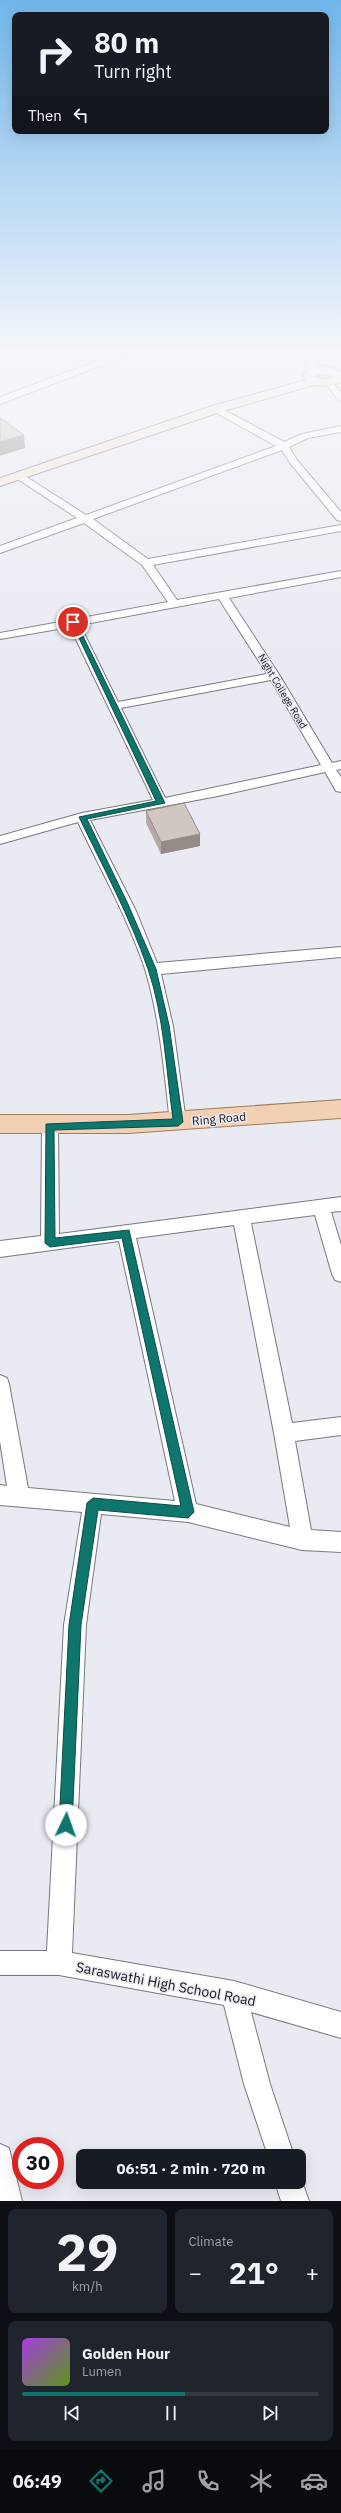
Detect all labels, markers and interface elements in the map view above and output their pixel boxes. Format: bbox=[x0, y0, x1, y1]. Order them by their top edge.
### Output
text: 80 m bbox=[94, 24, 159, 61]
icon: right bbox=[28, 28, 80, 80]
text: Turn right bbox=[94, 60, 172, 83]
icon: left bbox=[70, 104, 92, 126]
text: Then bbox=[28, 106, 62, 125]
pin bbox=[56, 605, 90, 639]
icon: arrive bbox=[62, 611, 84, 633]
street label: Night College Road bbox=[255, 651, 310, 731]
street label: Ring Road bbox=[191, 1109, 247, 1128]
position arrow bbox=[45, 1804, 87, 1846]
street label: Saraswathi High School Road bbox=[75, 1958, 257, 2010]
speed limit sign: 30 bbox=[12, 2137, 64, 2189]
text: 06:51 · 2 min · 720 m bbox=[117, 2159, 265, 2178]
text: 29 bbox=[56, 2218, 118, 2285]
text: Climate bbox=[189, 2233, 233, 2250]
text: 21° bbox=[229, 2253, 279, 2292]
text: − bbox=[189, 2258, 202, 2287]
text: + bbox=[306, 2258, 319, 2287]
text: km/h bbox=[72, 2278, 103, 2295]
text: Golden Hour bbox=[82, 2344, 170, 2363]
text: Lumen bbox=[82, 2363, 122, 2380]
icon: previous bbox=[61, 2402, 83, 2424]
icon: pause bbox=[160, 2402, 182, 2424]
icon: next bbox=[259, 2402, 281, 2424]
icon: directions bbox=[87, 2467, 115, 2495]
icon: music bbox=[140, 2467, 168, 2495]
icon: phone bbox=[194, 2467, 222, 2495]
icon: climate bbox=[247, 2467, 275, 2495]
icon: car bbox=[300, 2467, 328, 2495]
text: 06:49 bbox=[13, 2470, 62, 2493]

